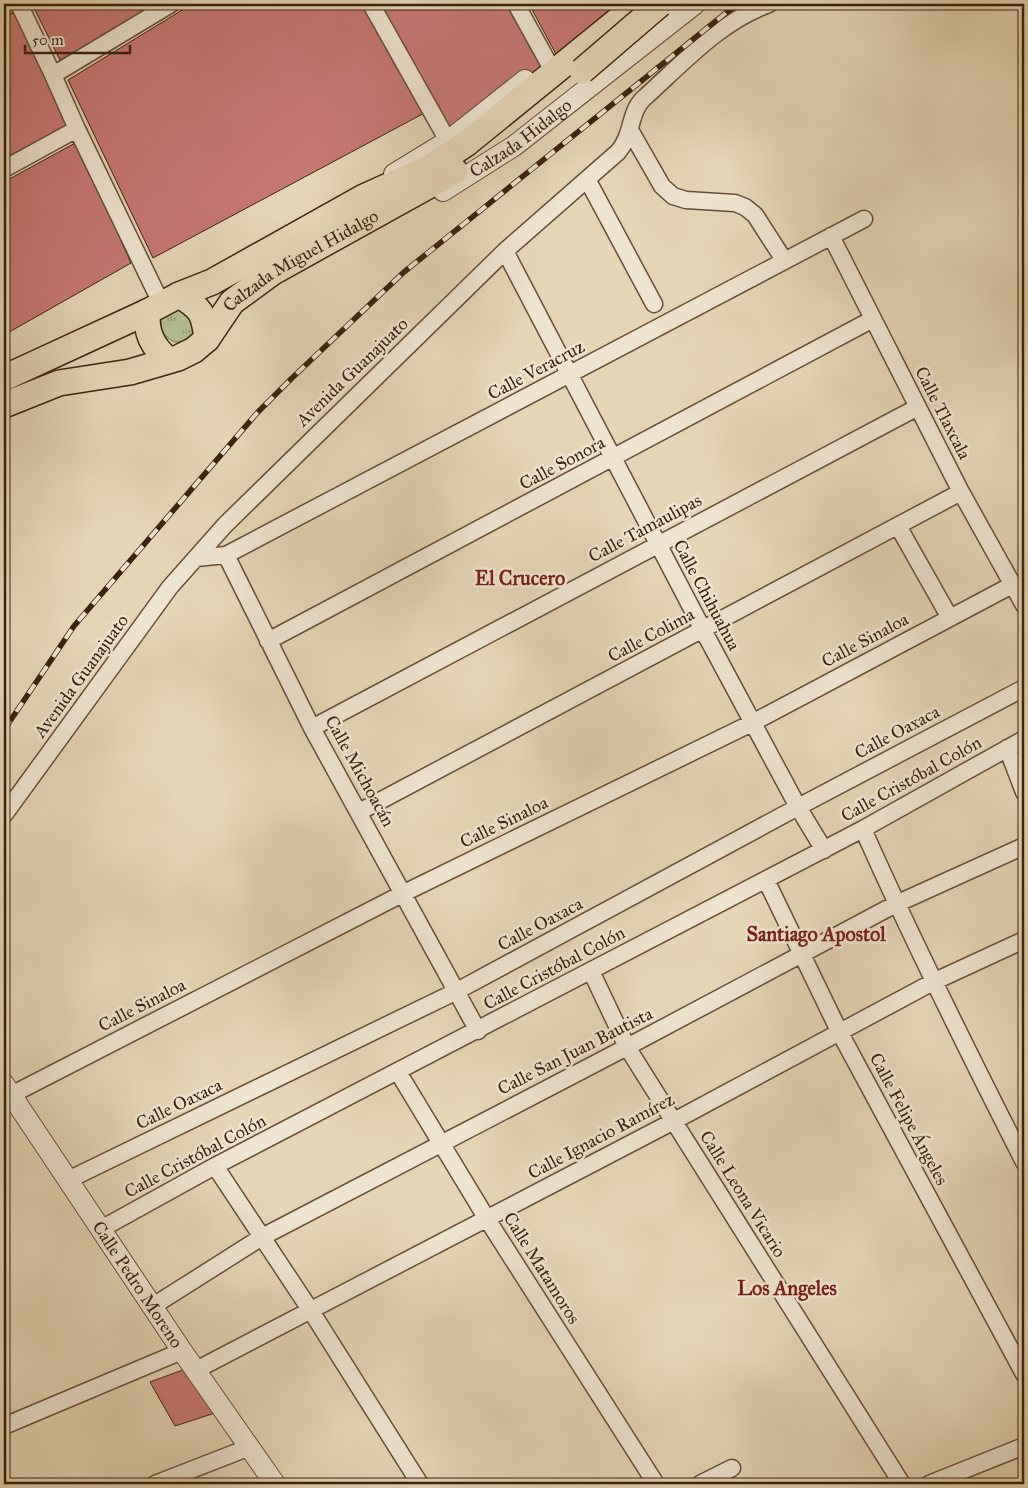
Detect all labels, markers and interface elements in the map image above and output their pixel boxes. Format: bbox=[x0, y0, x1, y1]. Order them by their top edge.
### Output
scale bar bbox=[25, 22, 130, 54]
text: 50 m bbox=[32, 31, 64, 49]
street label: Calzada Hidalgo bbox=[465, 94, 576, 182]
street label: Calzada Miguel Hidalgo bbox=[218, 205, 382, 316]
street label: Avenida Guanajuato bbox=[291, 313, 413, 432]
street label: Calle Veracruz bbox=[484, 335, 588, 405]
street label: Calle Tlaxcala bbox=[910, 363, 976, 463]
street label: Calle Sonora bbox=[515, 431, 609, 495]
street label: Calle Tamaulipas bbox=[585, 489, 705, 567]
street label: Calle Chihuahua bbox=[669, 536, 746, 655]
district label: El Crucero bbox=[475, 566, 565, 590]
street label: Calle Colima bbox=[604, 603, 698, 667]
street label: Calle Sinaloa bbox=[818, 608, 913, 672]
street label: Avenida Guanajuato bbox=[28, 610, 133, 743]
street label: Calle Oaxaca bbox=[851, 700, 944, 764]
street label: Calle Michoacán bbox=[320, 712, 400, 831]
street label: Calle Cristóbal Colón bbox=[837, 731, 985, 827]
street label: Calle Sinaloa bbox=[456, 791, 552, 853]
street label: Calle Oaxaca bbox=[494, 892, 587, 956]
street label: Calle Cristóbal Colón bbox=[479, 921, 629, 1015]
district label: Santiago Apostol bbox=[746, 922, 886, 947]
street label: Calle Sinaloa bbox=[95, 973, 190, 1036]
street label: Calle San Juan Bautista bbox=[494, 1002, 657, 1101]
street label: Calle Felipe Ángeles bbox=[864, 1048, 955, 1189]
street label: Calle Oaxaca bbox=[132, 1074, 226, 1134]
street label: Calle Ignacio Ramírez bbox=[524, 1088, 678, 1185]
street label: Calle Cristóbal Colón bbox=[120, 1109, 270, 1203]
street label: Calle Leona Vicario bbox=[695, 1126, 791, 1262]
street label: Calle Matamoros bbox=[499, 1208, 585, 1328]
street label: Calle Pedro Moreno bbox=[88, 1217, 188, 1352]
district label: Los Angeles bbox=[737, 1276, 837, 1301]

